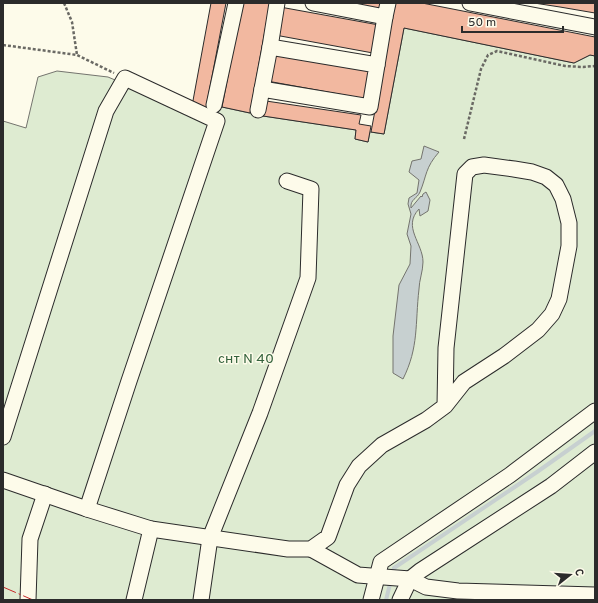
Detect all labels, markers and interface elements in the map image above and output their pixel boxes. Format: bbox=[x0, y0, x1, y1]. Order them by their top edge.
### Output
scale bar bbox=[462, 8, 563, 34]
text: 50 m bbox=[468, 15, 496, 31]
park label: снт N 40 bbox=[218, 351, 274, 368]
north arrow bbox=[550, 555, 590, 595]
text: С bbox=[571, 567, 586, 578]

